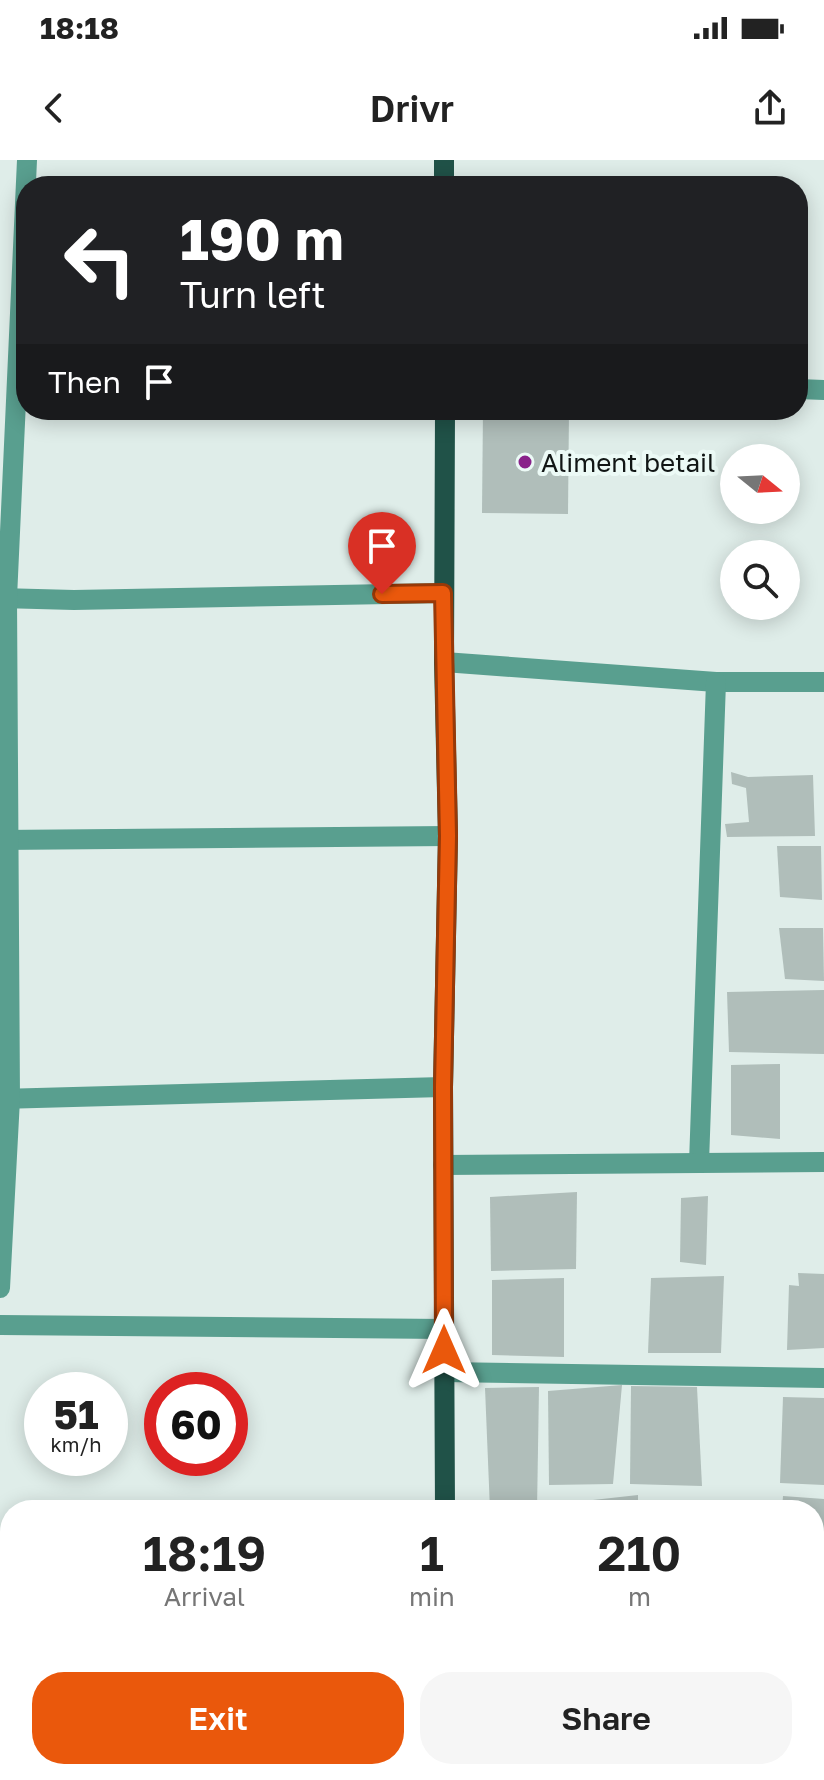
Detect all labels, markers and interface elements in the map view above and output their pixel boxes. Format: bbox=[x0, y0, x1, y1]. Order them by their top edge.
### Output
text: 18:18 bbox=[40, 10, 119, 46]
icon: back bbox=[32, 86, 76, 130]
icon: share bbox=[748, 86, 792, 130]
text: Drivr bbox=[370, 87, 454, 130]
text: 190 m bbox=[180, 205, 344, 272]
icon: left bbox=[48, 208, 152, 312]
text: Turn left bbox=[180, 273, 326, 316]
icon: arrive bbox=[137, 360, 181, 404]
text: Then bbox=[48, 364, 121, 400]
north arrow bbox=[720, 444, 800, 524]
map controls bbox=[720, 444, 800, 620]
place label: Aliment betail bbox=[541, 447, 715, 478]
marker: Aliment betail bbox=[516, 453, 534, 471]
pin bbox=[348, 512, 416, 594]
icon: arrive bbox=[360, 524, 404, 568]
button: search bbox=[720, 540, 800, 620]
position arrow bbox=[402, 1308, 486, 1392]
speed limit sign: 60 bbox=[144, 1372, 248, 1476]
text: 51 bbox=[54, 1390, 99, 1438]
text: km/h bbox=[51, 1432, 101, 1456]
text: 18:19 bbox=[143, 1524, 266, 1582]
text: 1 bbox=[420, 1524, 444, 1582]
text: 210 bbox=[598, 1524, 681, 1582]
text: Arrival bbox=[164, 1581, 245, 1612]
text: min bbox=[409, 1581, 455, 1612]
text: m bbox=[628, 1581, 651, 1612]
button: Exit bbox=[32, 1672, 404, 1764]
button: Share bbox=[420, 1672, 792, 1764]

